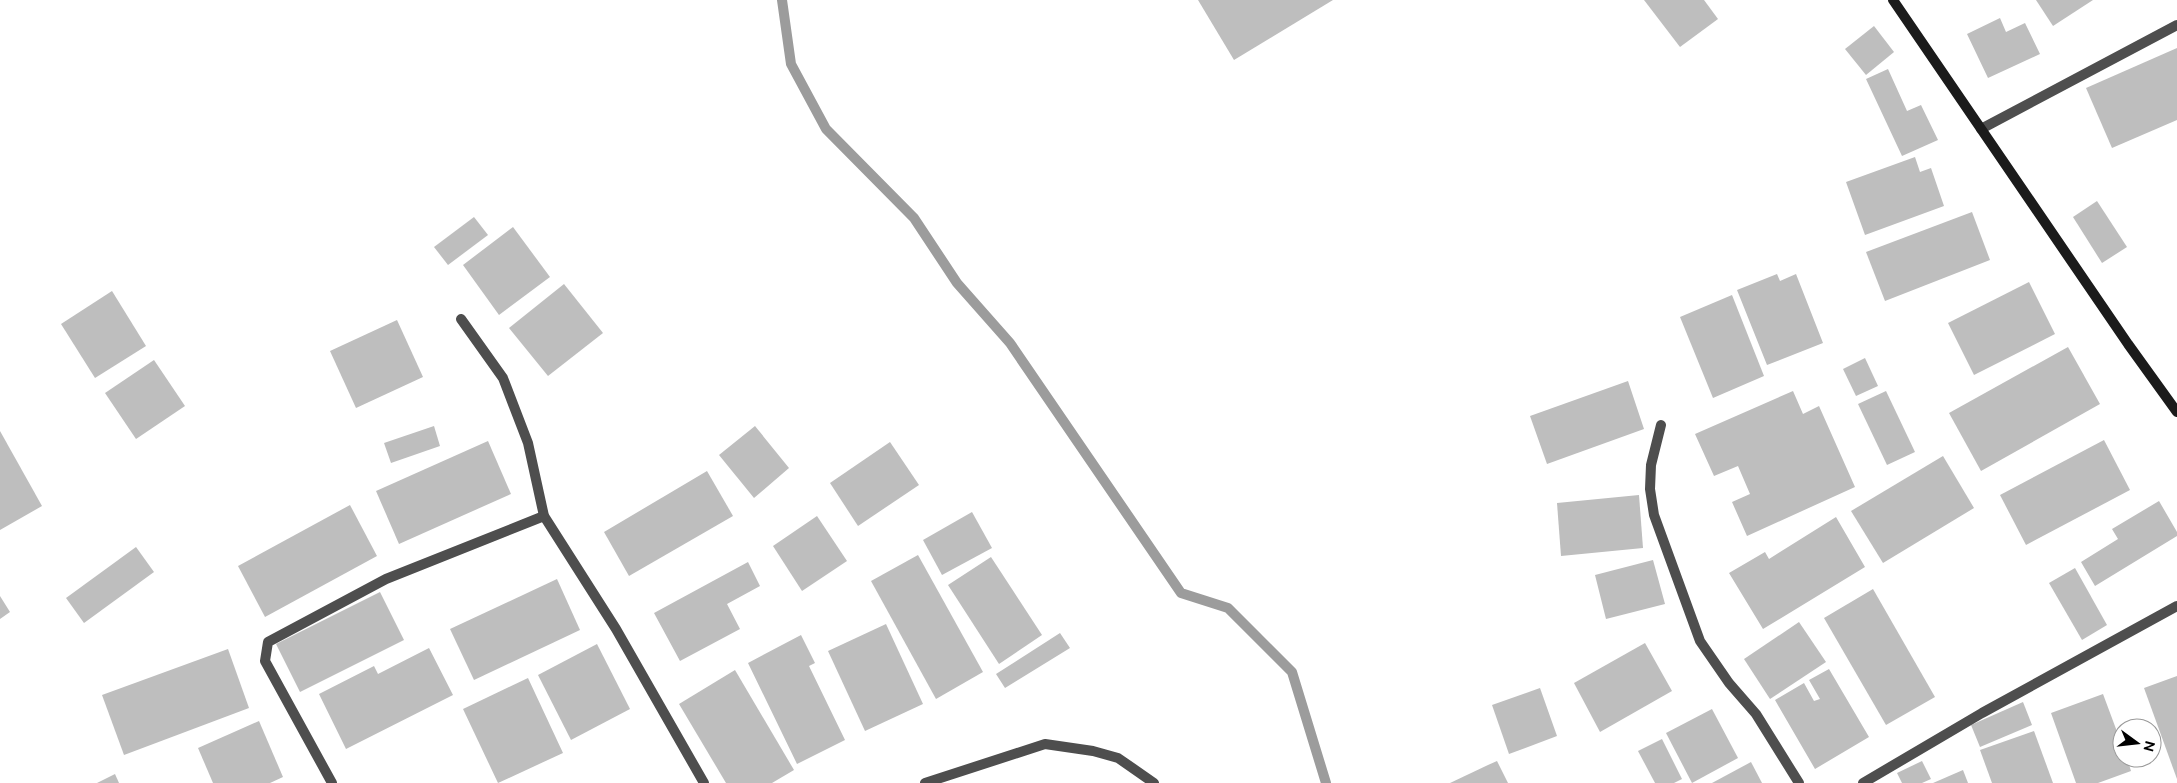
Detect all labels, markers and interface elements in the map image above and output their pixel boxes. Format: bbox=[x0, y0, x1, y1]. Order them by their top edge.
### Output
north arrow bbox=[2112, 718, 2162, 768]
text: N bbox=[2140, 739, 2159, 753]

